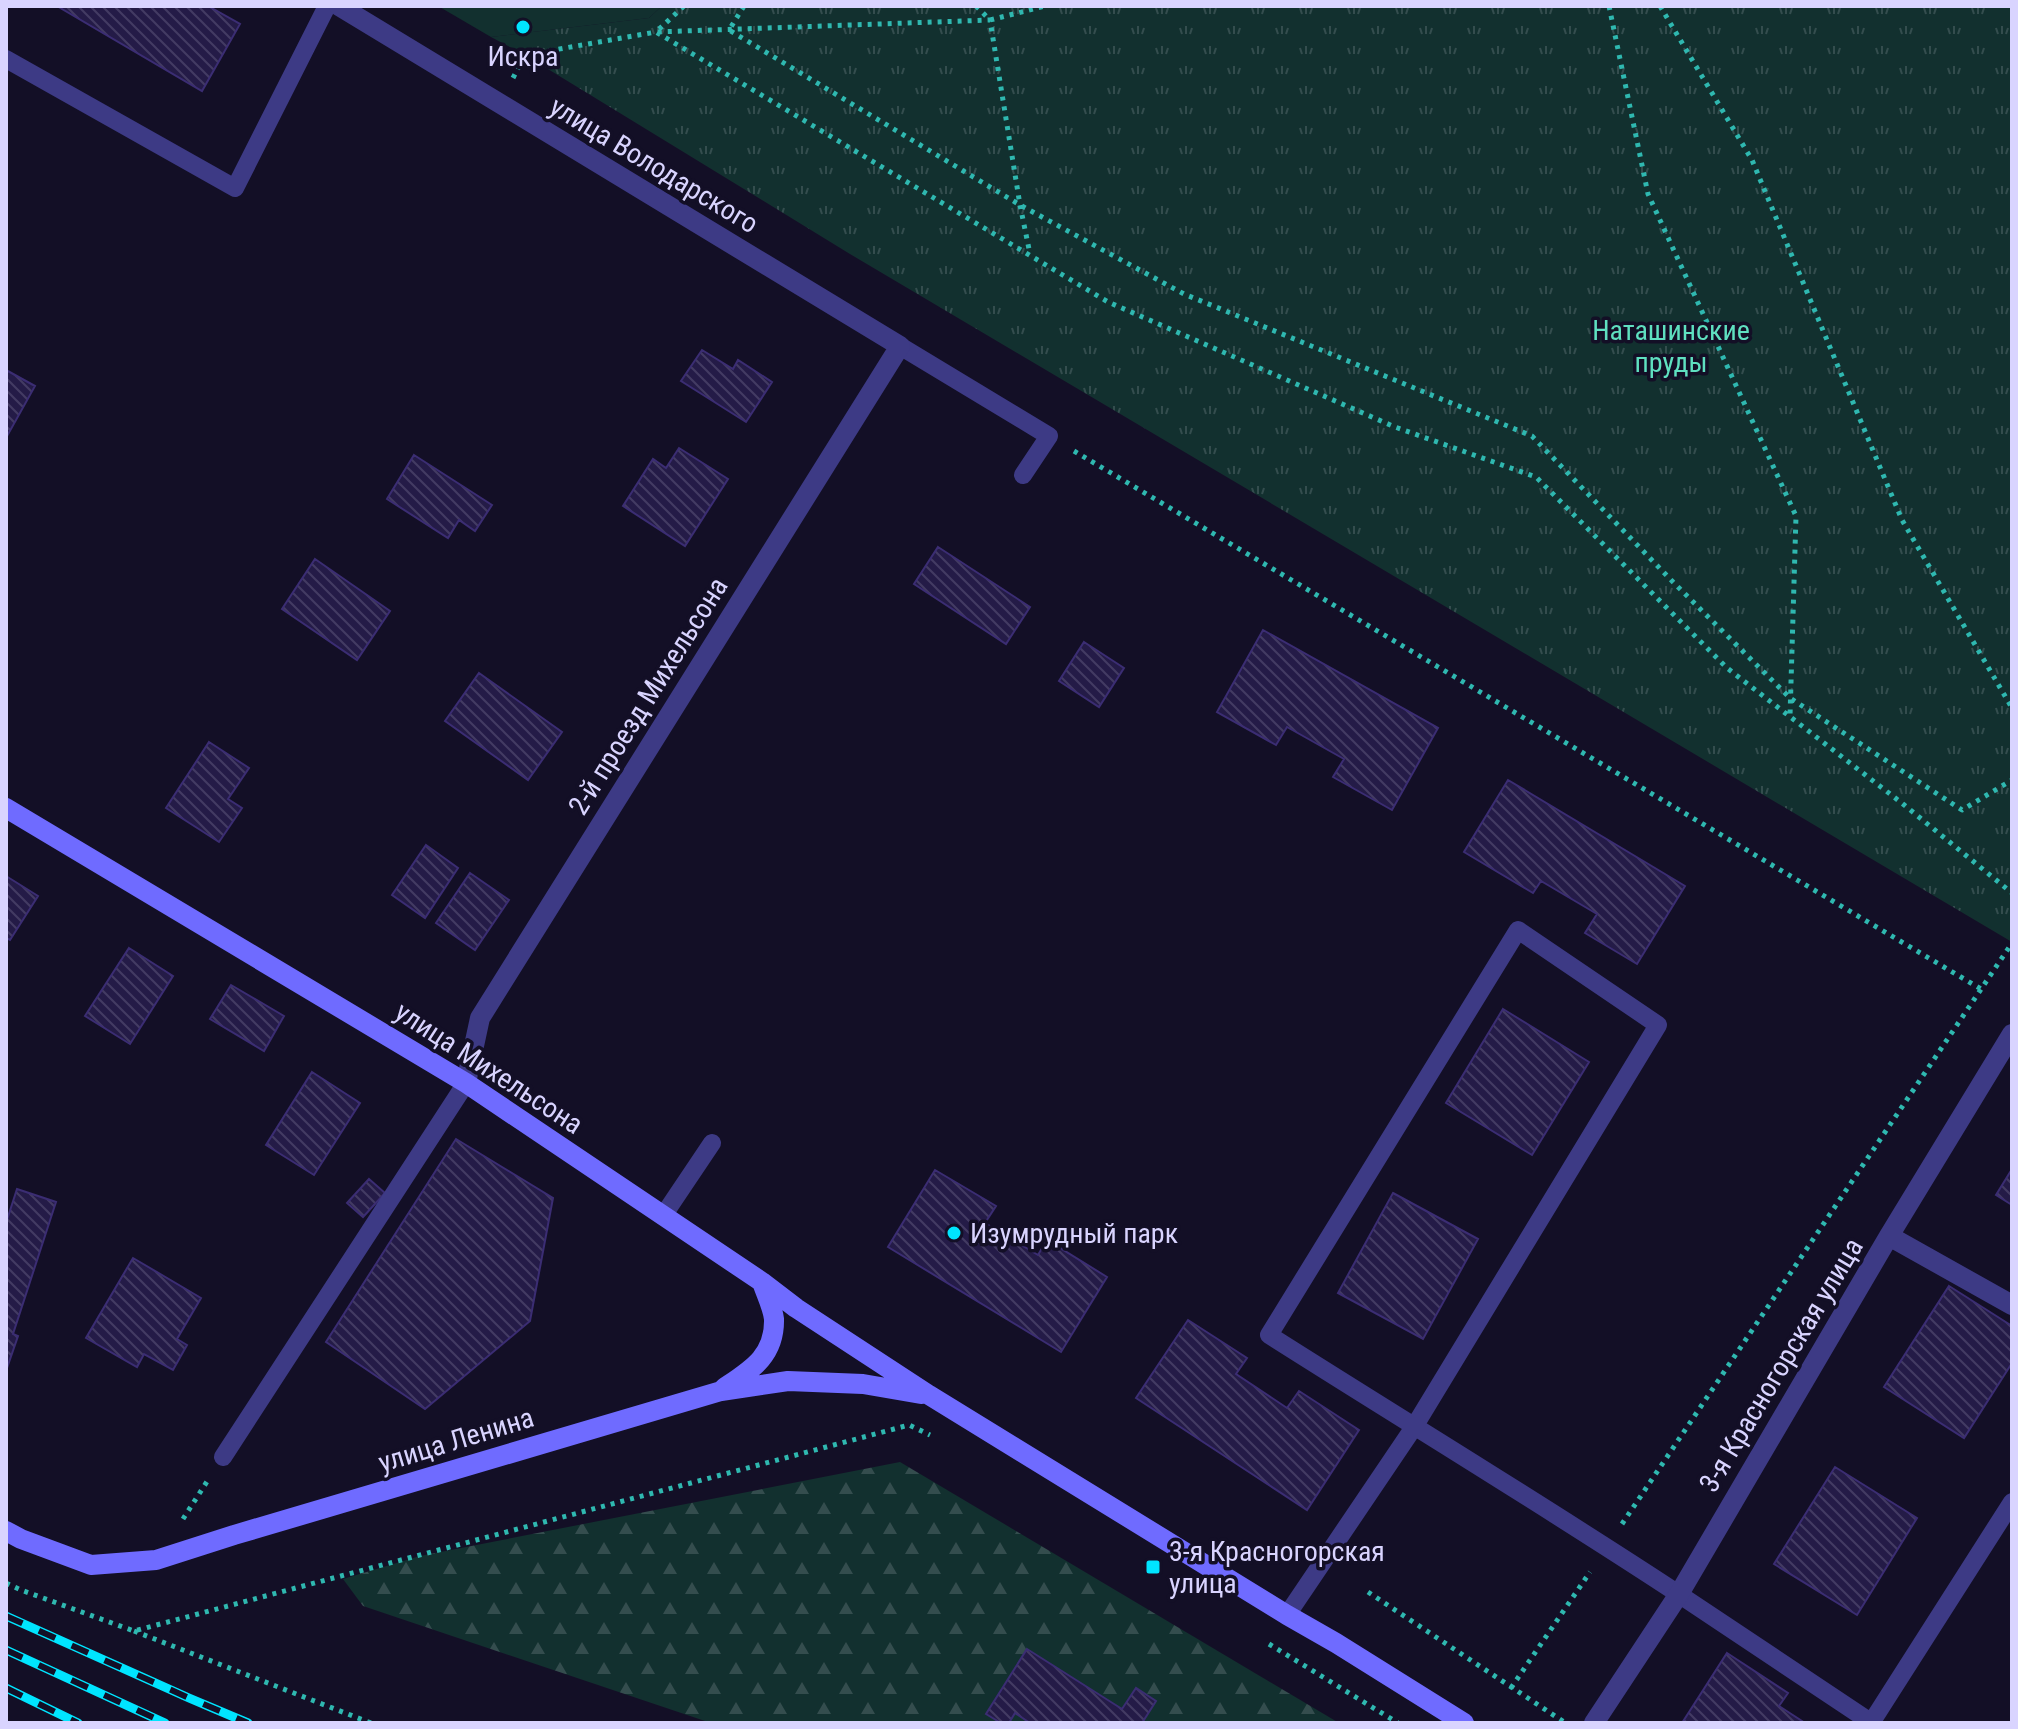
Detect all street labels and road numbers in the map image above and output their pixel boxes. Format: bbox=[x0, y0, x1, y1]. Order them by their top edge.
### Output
street label: улица Володарского bbox=[544, 90, 764, 240]
street label: 2-й проезд Михельсона bbox=[562, 571, 734, 821]
street label: улица Михельсона bbox=[389, 995, 589, 1141]
street label: 3-я Красногорская улица bbox=[1692, 1232, 1870, 1498]
street label: улица Ленина bbox=[374, 1401, 538, 1479]

